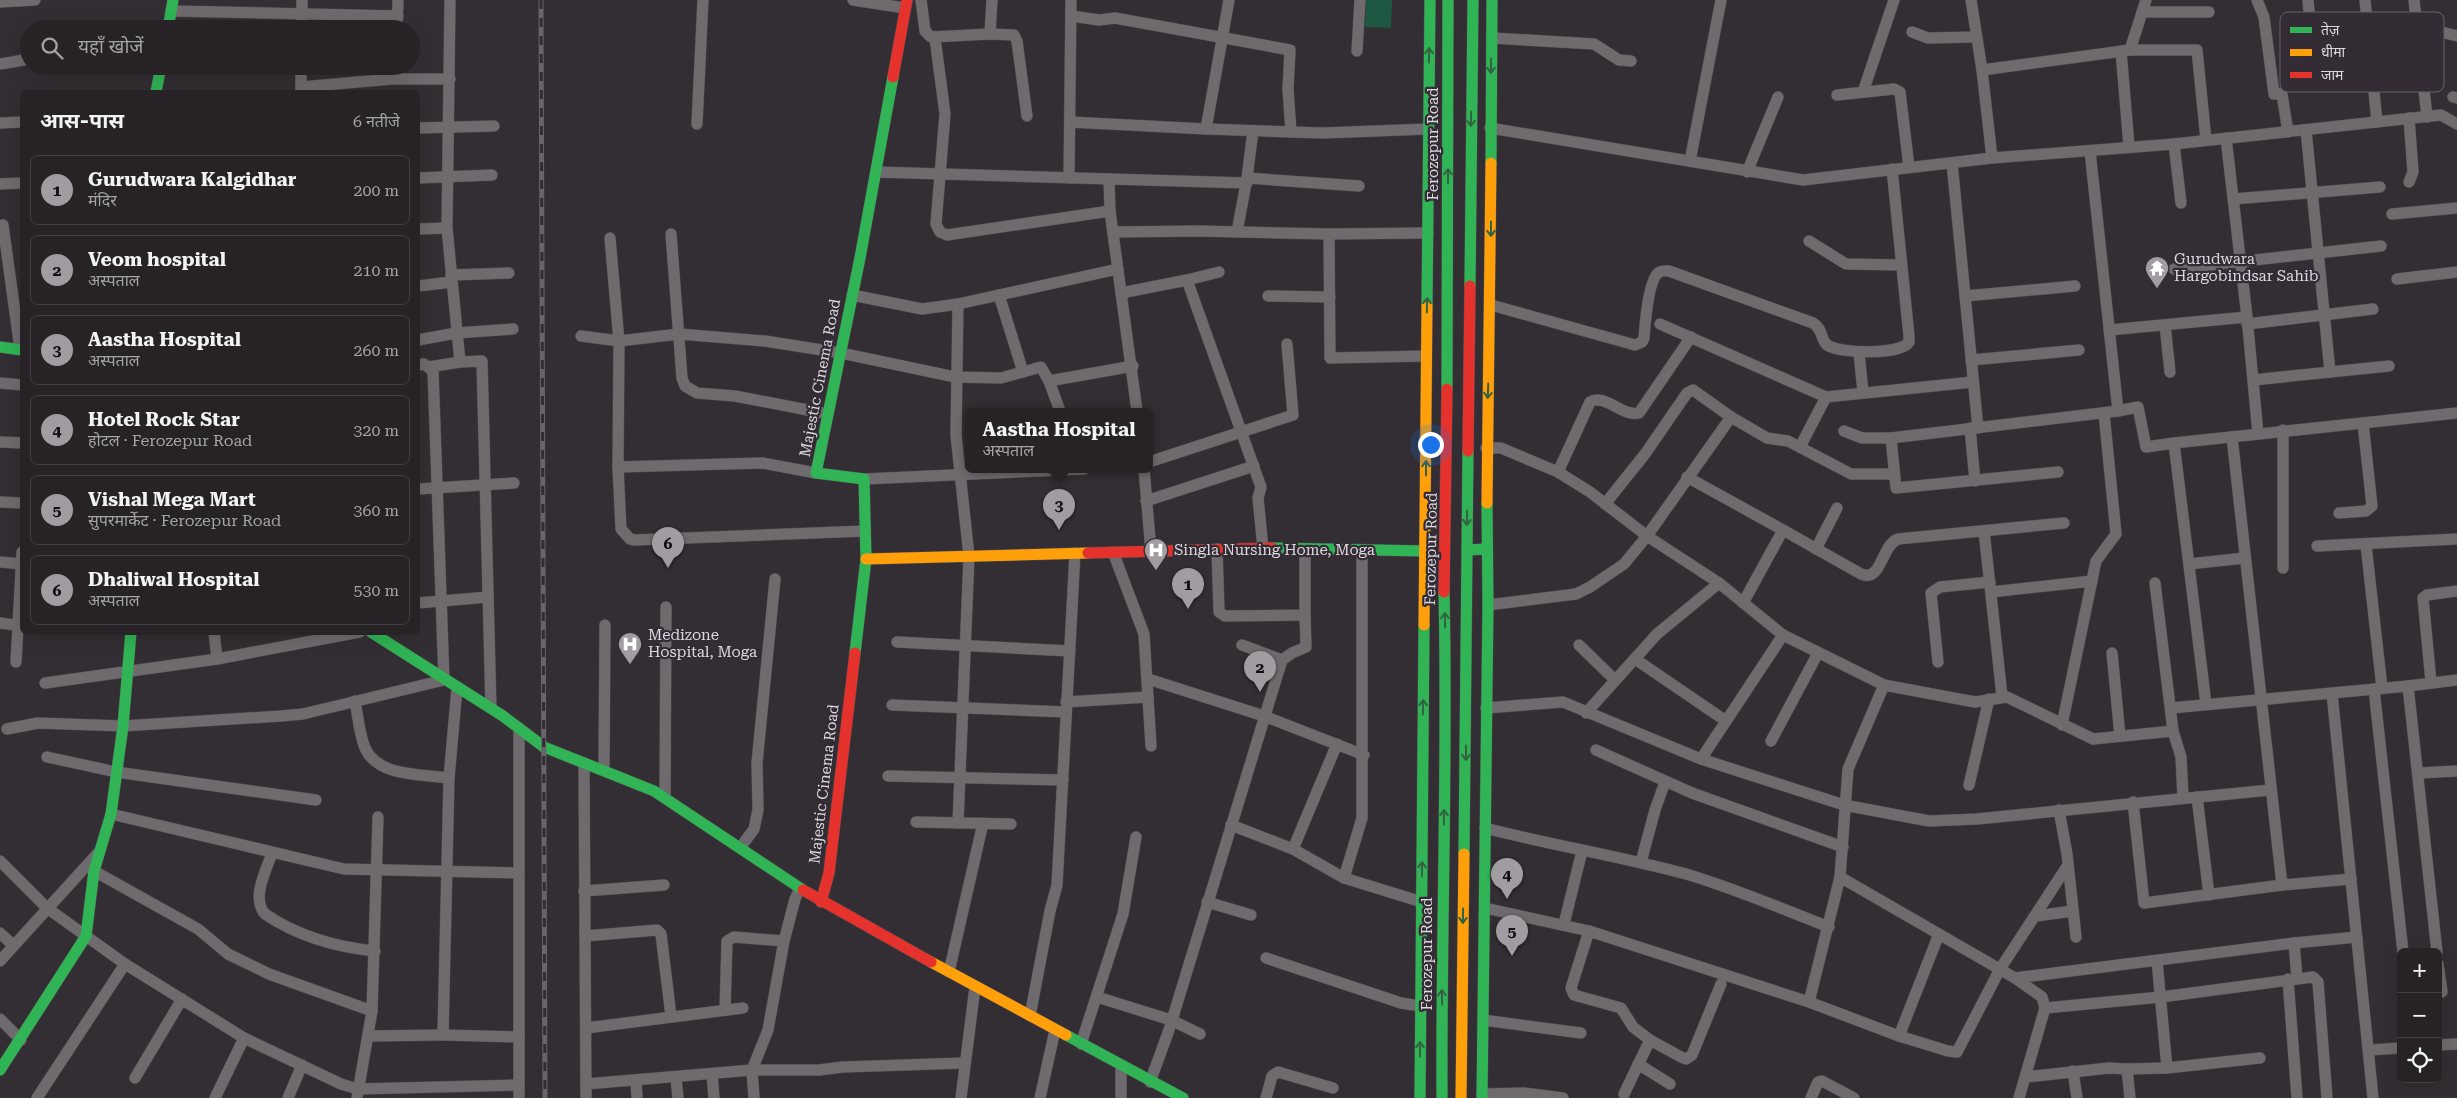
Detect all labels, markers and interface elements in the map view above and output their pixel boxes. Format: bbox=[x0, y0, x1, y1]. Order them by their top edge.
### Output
legend bbox=[2280, 12, 2444, 92]
search box bbox=[20, 20, 420, 75]
text: तेज़ bbox=[2321, 21, 2340, 38]
icon: search bbox=[38, 34, 66, 62]
text: यहाँ खोजें bbox=[78, 35, 143, 58]
text: धीमा bbox=[2321, 44, 2346, 60]
one-way arrow bbox=[1425, 47, 1434, 63]
one-way arrow bbox=[1486, 58, 1496, 74]
text: जाम bbox=[2321, 67, 2344, 83]
street label: Ferozepur Road bbox=[1424, 87, 1442, 201]
text: आस-पास bbox=[40, 109, 124, 133]
one-way arrow bbox=[1466, 110, 1476, 126]
text: 6 नतीजे bbox=[353, 112, 400, 131]
text: Gurudwara Kalgidhar bbox=[88, 168, 296, 191]
one-way arrow bbox=[1443, 168, 1453, 184]
text: 1 bbox=[53, 181, 61, 200]
text: 200 m bbox=[353, 181, 399, 200]
text: मंदिर bbox=[88, 191, 117, 210]
one-way arrow bbox=[1486, 220, 1496, 236]
text: Veom hospital bbox=[88, 248, 226, 271]
place label: Gurudwara Hargobindsar Sahib bbox=[2174, 250, 2318, 285]
temple icon: Gurudwara Hargobindsar Sahib bbox=[2144, 255, 2170, 289]
text: 2 bbox=[53, 261, 61, 280]
text: 210 m bbox=[353, 261, 399, 280]
text: अस्पताल bbox=[88, 271, 140, 290]
street label: Majestic Cinema Road bbox=[796, 297, 844, 459]
one-way arrow bbox=[1422, 297, 1432, 314]
text: Aastha Hospital bbox=[88, 328, 241, 351]
text: 3 bbox=[53, 341, 61, 360]
text: 260 m bbox=[353, 341, 399, 360]
text: अस्पताल bbox=[88, 351, 140, 370]
one-way arrow bbox=[1484, 383, 1493, 399]
text: Hotel Rock Star bbox=[88, 408, 240, 431]
popup bbox=[965, 408, 1153, 473]
text: Aastha Hospital bbox=[983, 418, 1136, 441]
text: 4 bbox=[53, 421, 61, 440]
text: 320 m bbox=[353, 421, 399, 440]
text: होटल · Ferozepur Road bbox=[88, 431, 252, 450]
your location bbox=[1418, 432, 1444, 458]
text: अस्पताल bbox=[983, 441, 1034, 460]
one-way arrow bbox=[1421, 460, 1431, 476]
text: Vishal Mega Mart bbox=[88, 488, 256, 511]
pin: 3 bbox=[1043, 489, 1075, 530]
street label: Ferozepur Road bbox=[1421, 492, 1441, 606]
text: 5 bbox=[53, 501, 61, 520]
text: 360 m bbox=[353, 501, 399, 520]
one-way arrow bbox=[1463, 510, 1472, 526]
text: सुपरमार्केट · Ferozepur Road bbox=[88, 511, 281, 530]
pin: 6 bbox=[652, 527, 684, 568]
hospital icon: Singla Nursing Home, Moga bbox=[1143, 537, 1169, 571]
place label: Singla Nursing Home, Moga bbox=[1174, 541, 1375, 559]
text: Dhaliwal Hospital bbox=[88, 568, 259, 591]
pin: 1 bbox=[1172, 568, 1204, 609]
text: 6 bbox=[53, 581, 61, 600]
text: 530 m bbox=[353, 581, 399, 600]
text: अस्पताल bbox=[88, 591, 140, 610]
one-way arrow bbox=[1440, 612, 1450, 628]
place label: Medizone Hospital, Moga bbox=[648, 626, 757, 661]
hospital icon: Medizone Hospital, Moga bbox=[617, 631, 643, 665]
pin: 2 bbox=[1244, 651, 1276, 692]
one-way arrow bbox=[1418, 699, 1428, 716]
street label: Majestic Cinema Road bbox=[805, 703, 843, 865]
one-way arrow bbox=[1461, 745, 1471, 761]
one-way arrow bbox=[1440, 809, 1449, 825]
pin: 4 bbox=[1491, 858, 1523, 899]
one-way arrow bbox=[1417, 862, 1427, 878]
street label: Ferozepur Road bbox=[1418, 897, 1436, 1011]
one-way arrow bbox=[1458, 908, 1468, 924]
pin: 5 bbox=[1496, 915, 1528, 956]
map controls bbox=[2397, 948, 2442, 1083]
button: + bbox=[2397, 948, 2442, 993]
one-way arrow bbox=[1437, 989, 1447, 1006]
button: − bbox=[2397, 993, 2442, 1038]
button: locate bbox=[2397, 1038, 2442, 1083]
one-way arrow bbox=[1415, 1042, 1425, 1058]

